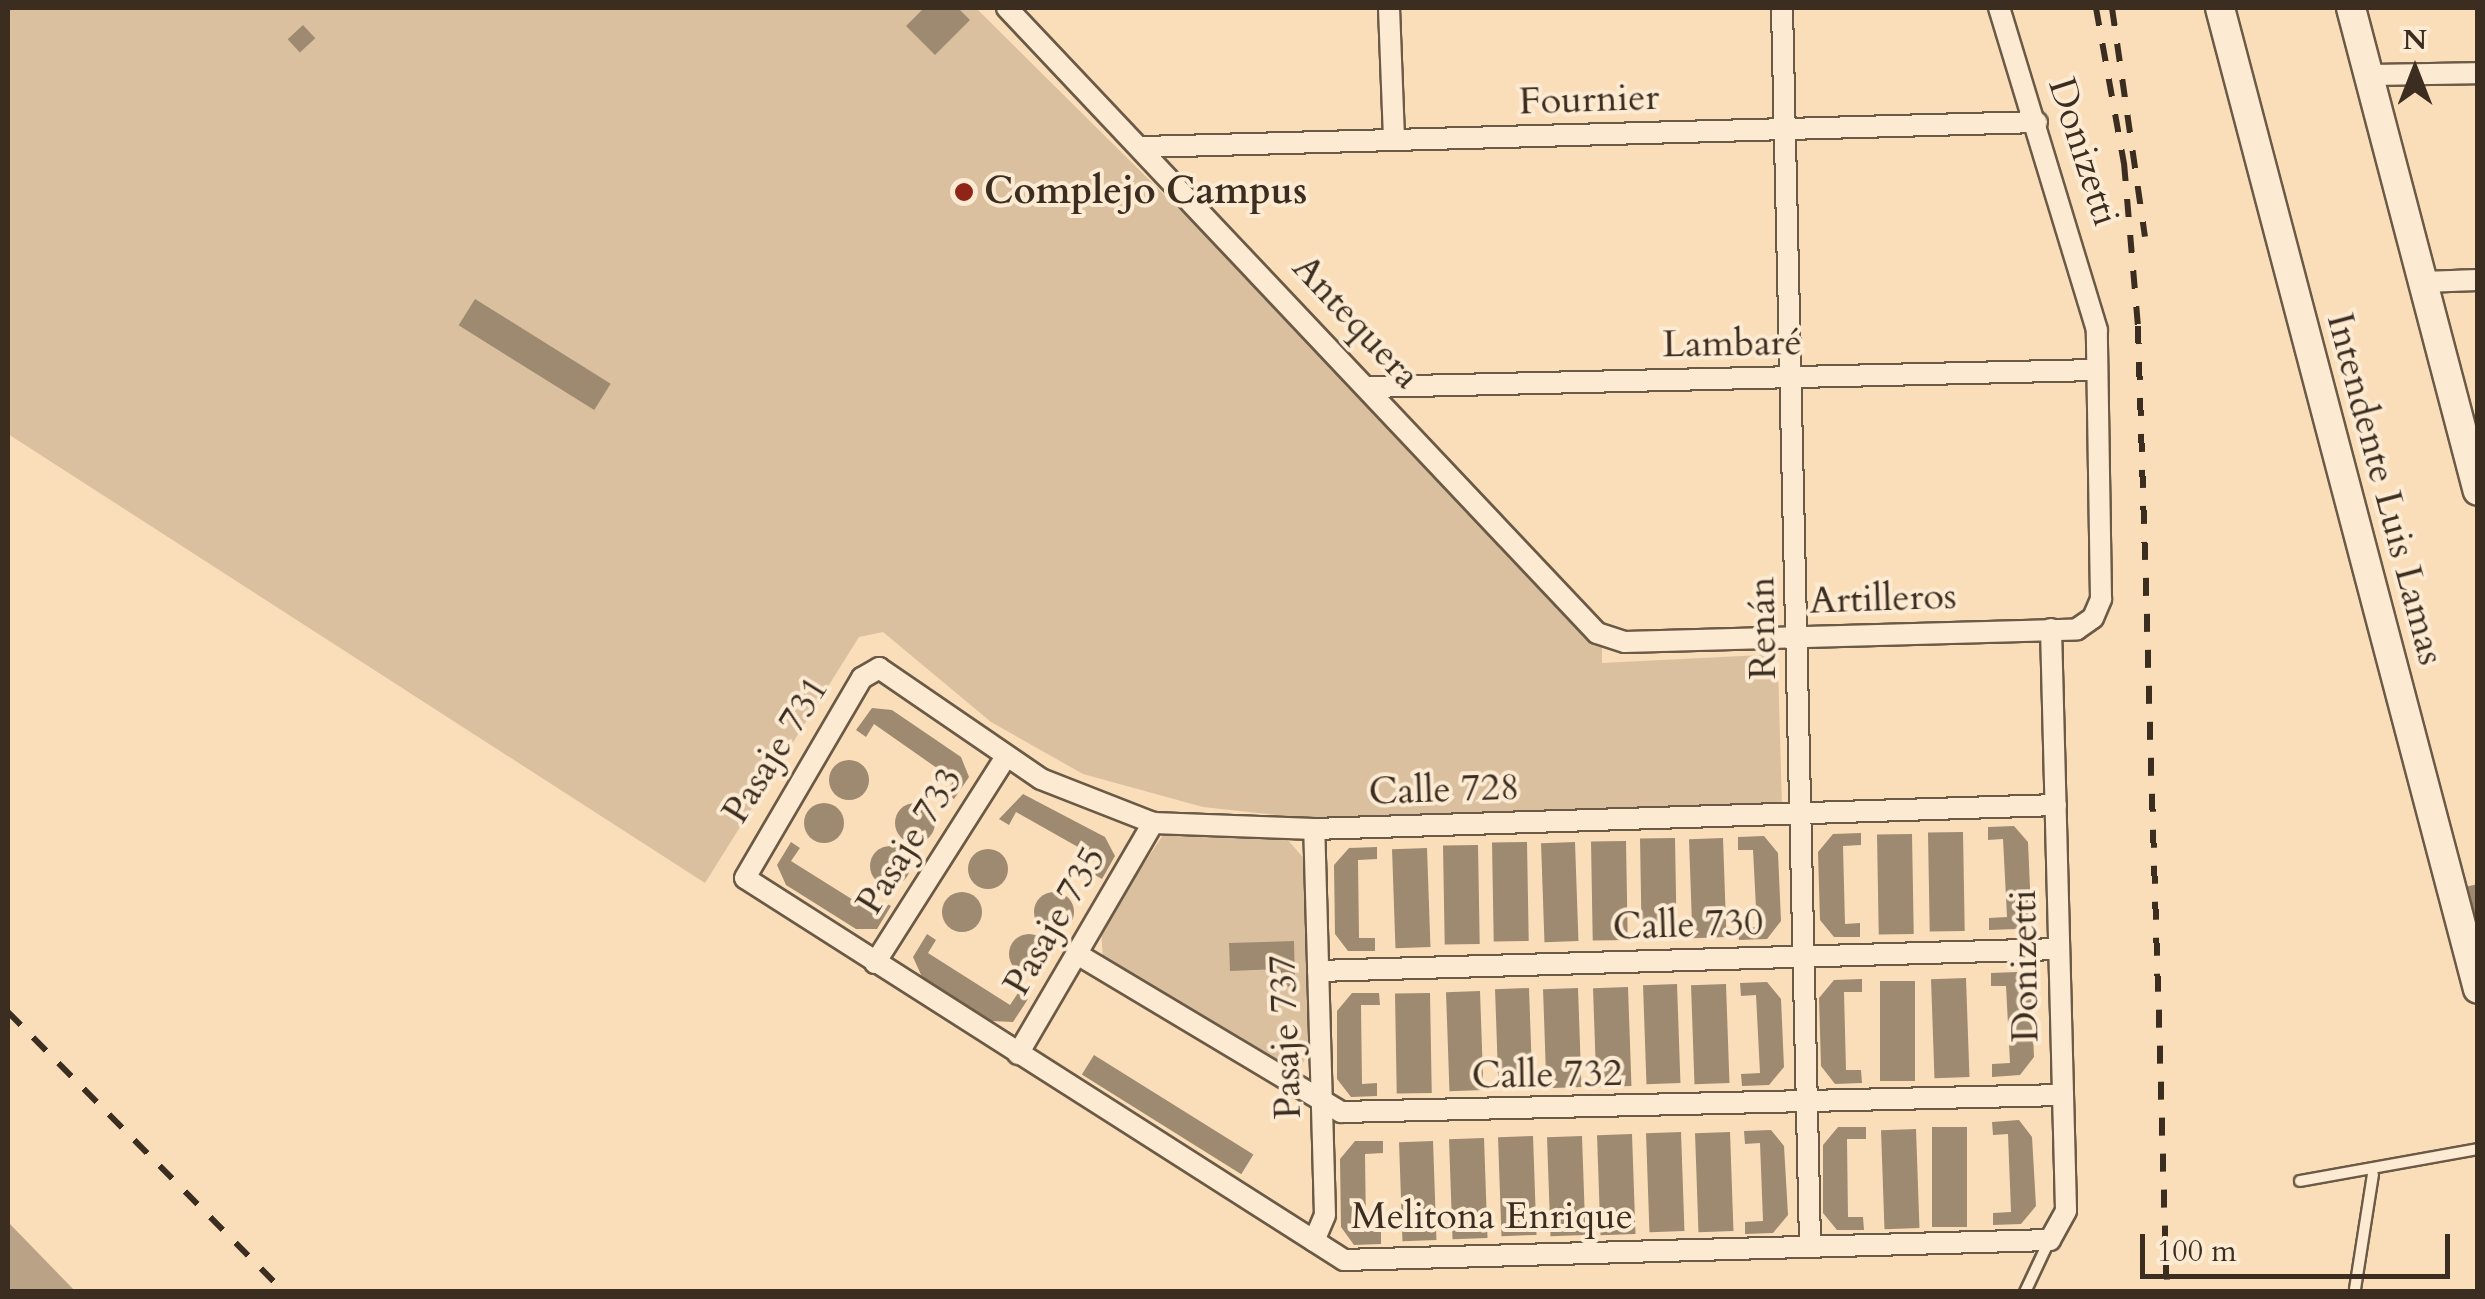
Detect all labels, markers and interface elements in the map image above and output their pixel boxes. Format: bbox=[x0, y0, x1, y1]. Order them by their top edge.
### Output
north arrow bbox=[2365, 20, 2465, 120]
text: N bbox=[2403, 21, 2427, 59]
street label: Donizetti bbox=[2038, 72, 2128, 232]
street label: Fournier bbox=[1518, 75, 1660, 125]
place label: Complejo Campus bbox=[984, 169, 1307, 215]
marker: Complejo Campus bbox=[953, 181, 975, 203]
street label: Antequera bbox=[1283, 246, 1429, 398]
street label: Intendente Luis Lamas bbox=[2316, 308, 2454, 670]
street label: Lambaré bbox=[1662, 320, 1802, 368]
street label: Artilleros bbox=[1809, 574, 1957, 624]
street label: Renán bbox=[1739, 576, 1787, 680]
street label: Pasaje 731 bbox=[713, 668, 839, 832]
street label: Pasaje 733 bbox=[847, 759, 973, 923]
street label: Calle 728 bbox=[1368, 765, 1520, 815]
street label: Pasaje 735 bbox=[994, 838, 1116, 1004]
street label: Donizetti bbox=[2001, 889, 2049, 1043]
street label: Calle 730 bbox=[1612, 900, 1764, 950]
street label: Pasaje 737 bbox=[1260, 954, 1312, 1120]
street label: Calle 732 bbox=[1471, 1051, 1623, 1099]
street label: Melitona Enrique bbox=[1351, 1194, 1633, 1240]
scale bar bbox=[2145, 1214, 2455, 1276]
text: 100 m bbox=[2157, 1231, 2237, 1272]

